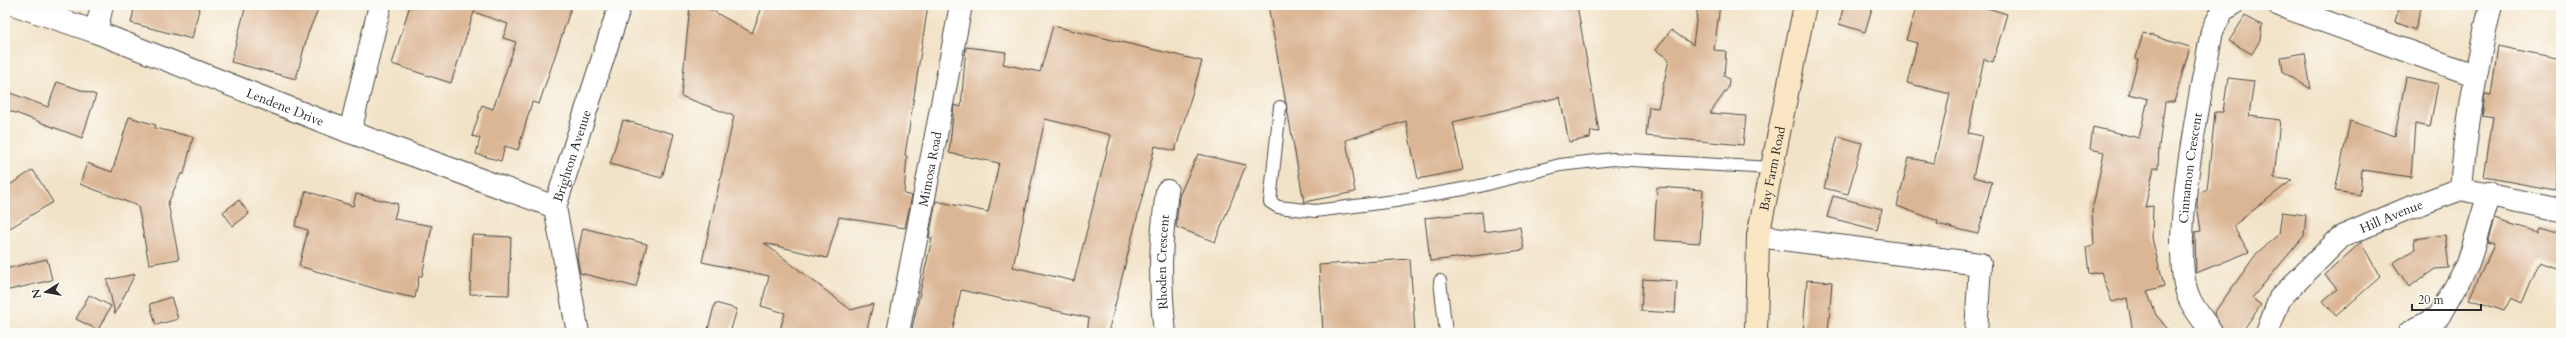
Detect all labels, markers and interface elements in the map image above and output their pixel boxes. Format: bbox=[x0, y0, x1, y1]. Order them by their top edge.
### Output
street label: Lendene Drive bbox=[243, 84, 327, 131]
street label: Brighton Avenue bbox=[549, 107, 596, 204]
street label: Cinnamon Crescent bbox=[2175, 112, 2207, 224]
street label: Bay Farm Road bbox=[1755, 125, 1790, 212]
street label: Mimosa Road bbox=[914, 130, 947, 208]
street label: Hill Avenue bbox=[2357, 196, 2426, 238]
street label: Rhoden Crescent bbox=[1153, 214, 1174, 310]
north arrow bbox=[26, 272, 66, 312]
scale bar bbox=[2412, 286, 2481, 312]
text: N bbox=[28, 287, 45, 300]
text: 20 m bbox=[2418, 292, 2445, 308]

